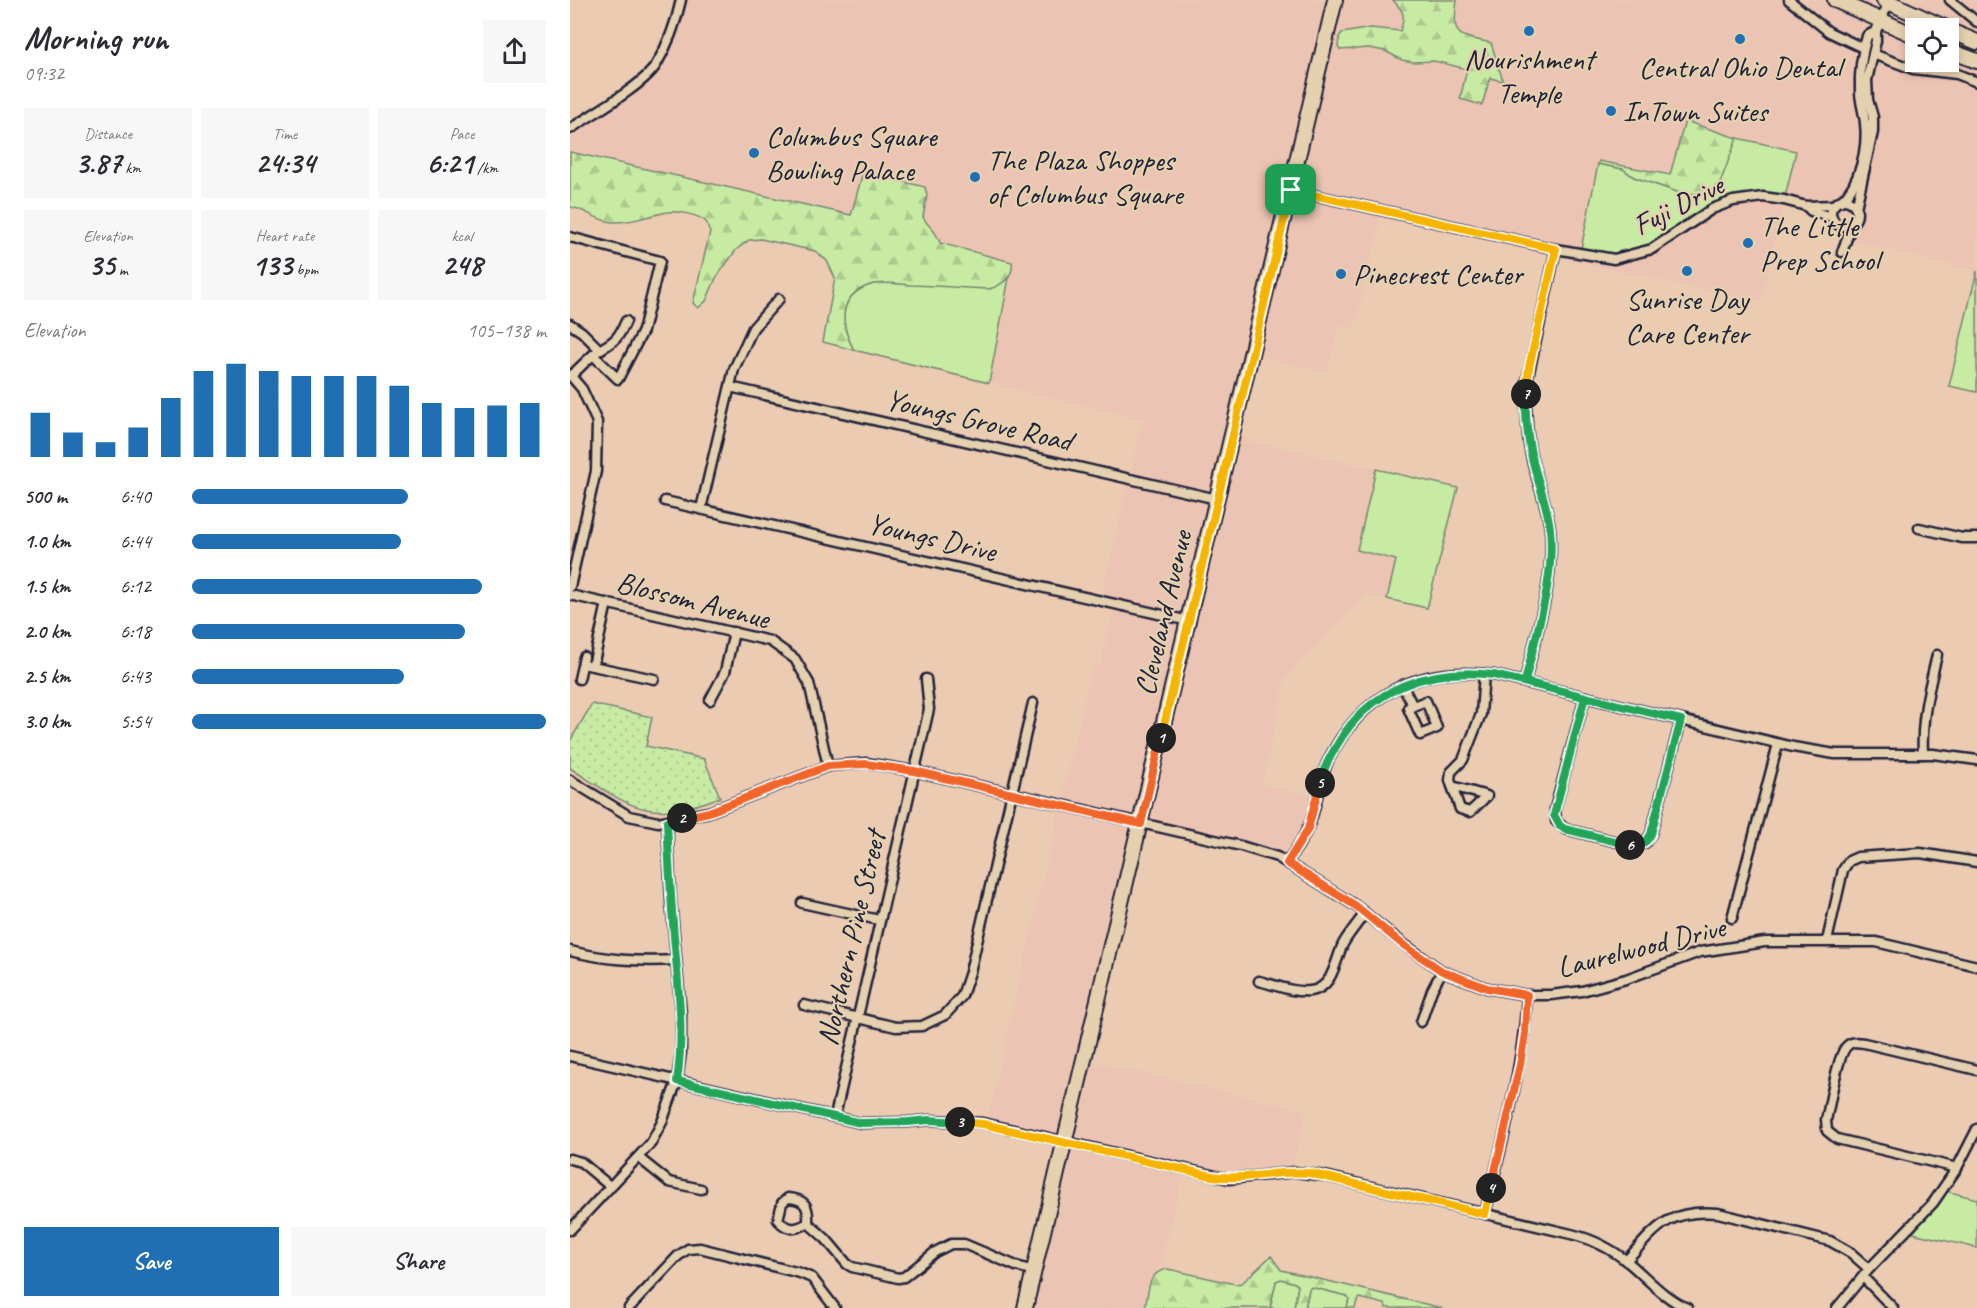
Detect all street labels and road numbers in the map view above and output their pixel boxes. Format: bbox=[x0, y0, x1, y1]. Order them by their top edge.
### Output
street label: Fuji Drive bbox=[1626, 165, 1732, 244]
street label: Youngs Grove Road bbox=[882, 380, 1080, 461]
street label: Youngs Drive bbox=[864, 504, 1002, 571]
street label: Cleveland Avenue bbox=[1126, 525, 1201, 699]
street label: Blossom Avenue bbox=[613, 563, 775, 638]
street label: Northern Pine Street bbox=[808, 823, 895, 1049]
street label: Laurelwood Drive bbox=[1553, 907, 1731, 986]

